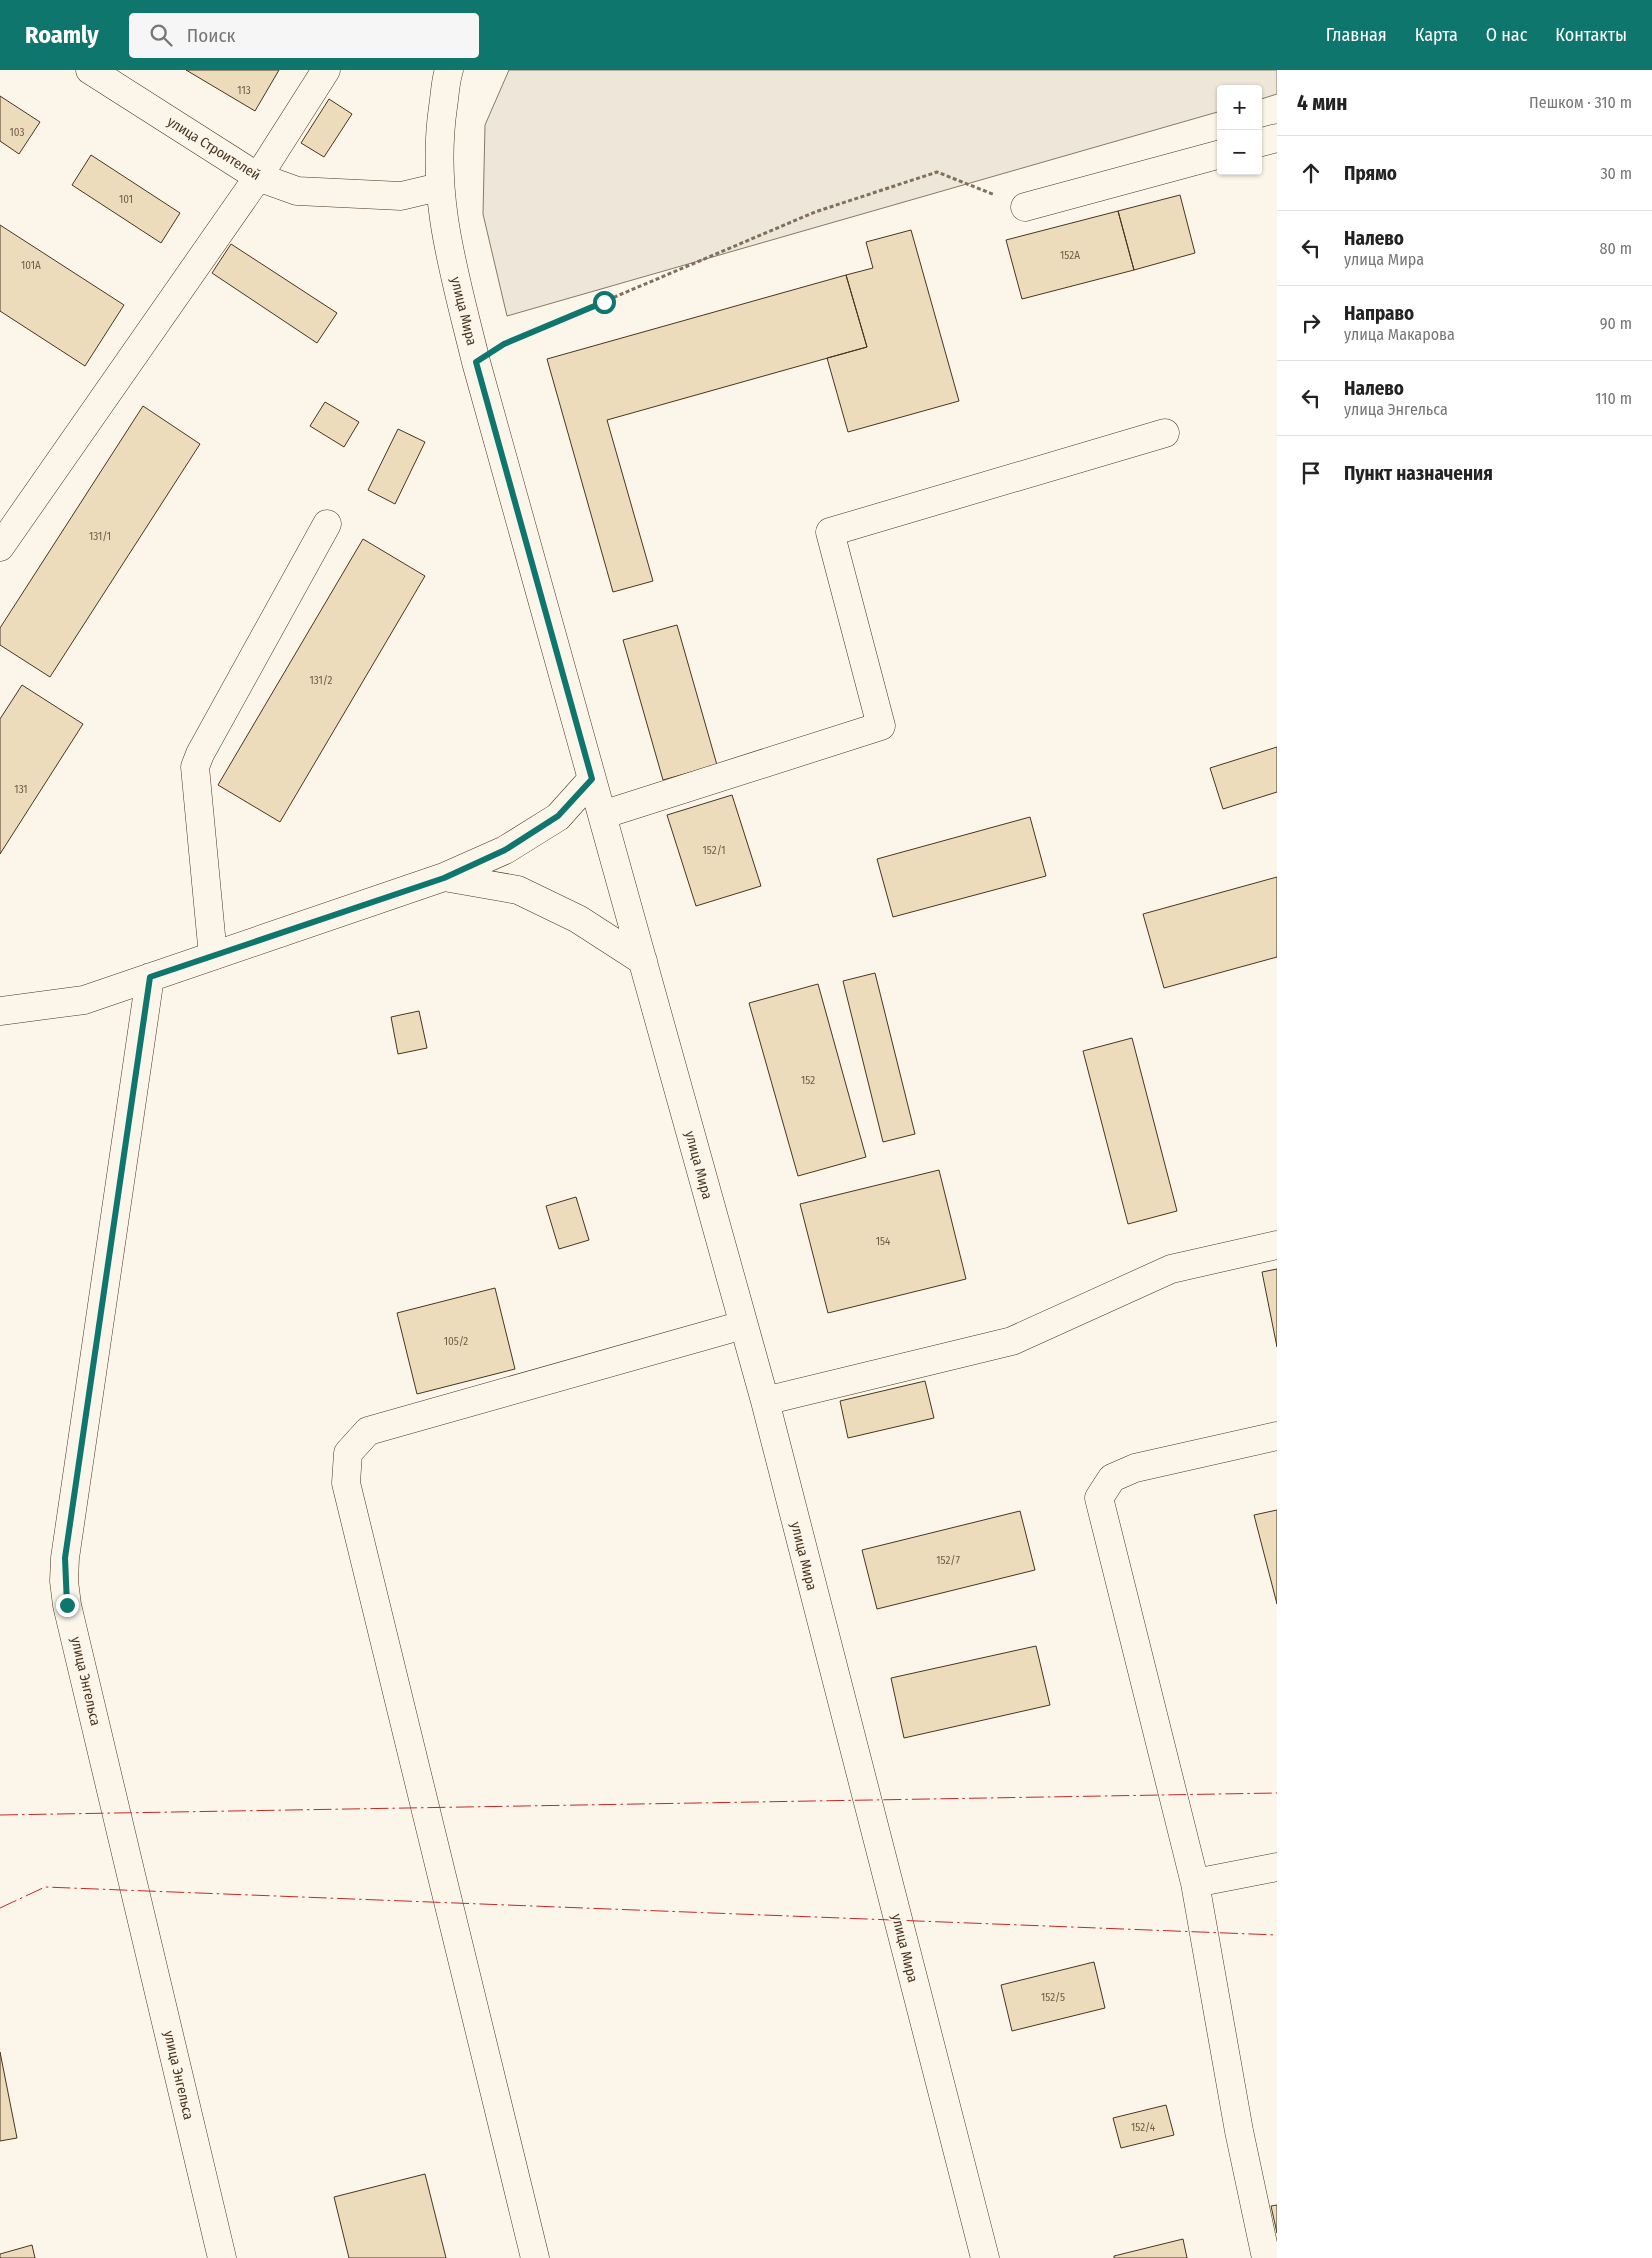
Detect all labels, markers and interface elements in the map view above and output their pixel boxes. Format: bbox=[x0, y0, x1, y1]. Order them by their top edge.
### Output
search box bbox=[129, 13, 479, 58]
text: Roamly bbox=[25, 21, 99, 49]
icon: search bbox=[147, 21, 175, 49]
text: Поиск bbox=[187, 24, 235, 47]
text: Главная bbox=[1326, 24, 1387, 46]
text: Карта bbox=[1415, 24, 1458, 46]
text: О нас bbox=[1486, 24, 1527, 46]
text: Контакты bbox=[1555, 24, 1627, 46]
house number: 113 bbox=[237, 84, 251, 97]
map controls bbox=[1217, 85, 1262, 175]
button: + bbox=[1217, 85, 1262, 130]
text: 4 мин bbox=[1297, 90, 1347, 116]
text: Пешком · 310 m bbox=[1529, 93, 1632, 112]
street label: улица Строителей bbox=[164, 113, 263, 184]
house number: 103 bbox=[10, 126, 24, 139]
button: − bbox=[1217, 130, 1262, 175]
icon: ahead bbox=[1297, 159, 1325, 187]
text: Прямо bbox=[1344, 162, 1397, 185]
text: 30 m bbox=[1600, 164, 1632, 183]
house number: 101 bbox=[119, 193, 133, 206]
text: Налево bbox=[1344, 227, 1404, 250]
icon: left bbox=[1297, 234, 1325, 262]
text: 80 m bbox=[1600, 239, 1632, 258]
house number: 152А bbox=[1060, 249, 1080, 262]
text: улица Мира bbox=[1344, 250, 1424, 269]
house number: 101А bbox=[21, 259, 41, 272]
street label: улица Мира bbox=[447, 275, 480, 347]
route start bbox=[593, 291, 616, 314]
text: Направо bbox=[1344, 302, 1414, 325]
icon: right bbox=[1297, 309, 1325, 337]
text: 90 m bbox=[1600, 314, 1632, 333]
text: улица Макарова bbox=[1344, 325, 1455, 344]
text: Налево bbox=[1344, 377, 1404, 400]
icon: left bbox=[1297, 384, 1325, 412]
text: 110 m bbox=[1595, 389, 1632, 408]
text: улица Энгельса bbox=[1344, 400, 1448, 419]
icon: arrive bbox=[1297, 459, 1325, 487]
text: Пункт назначения bbox=[1344, 462, 1493, 485]
house number: 131/1 bbox=[89, 530, 111, 543]
house number: 131/2 bbox=[310, 674, 333, 687]
house number: 131 bbox=[14, 783, 28, 796]
house number: 152/1 bbox=[703, 844, 725, 857]
house number: 152 bbox=[801, 1074, 815, 1087]
street label: улица Мира bbox=[681, 1129, 716, 1201]
house number: 154 bbox=[876, 1235, 891, 1248]
house number: 105/2 bbox=[444, 1335, 468, 1348]
street label: улица Мира bbox=[787, 1520, 820, 1592]
house number: 152/7 bbox=[936, 1554, 960, 1567]
route end bbox=[56, 1594, 79, 1617]
street label: улица Энгельса bbox=[67, 1635, 104, 1727]
street label: улица Мира bbox=[888, 1912, 921, 1984]
house number: 152/5 bbox=[1041, 1991, 1065, 2004]
street label: улица Энгельса bbox=[160, 2029, 197, 2121]
house number: 152/4 bbox=[1131, 2121, 1156, 2134]

